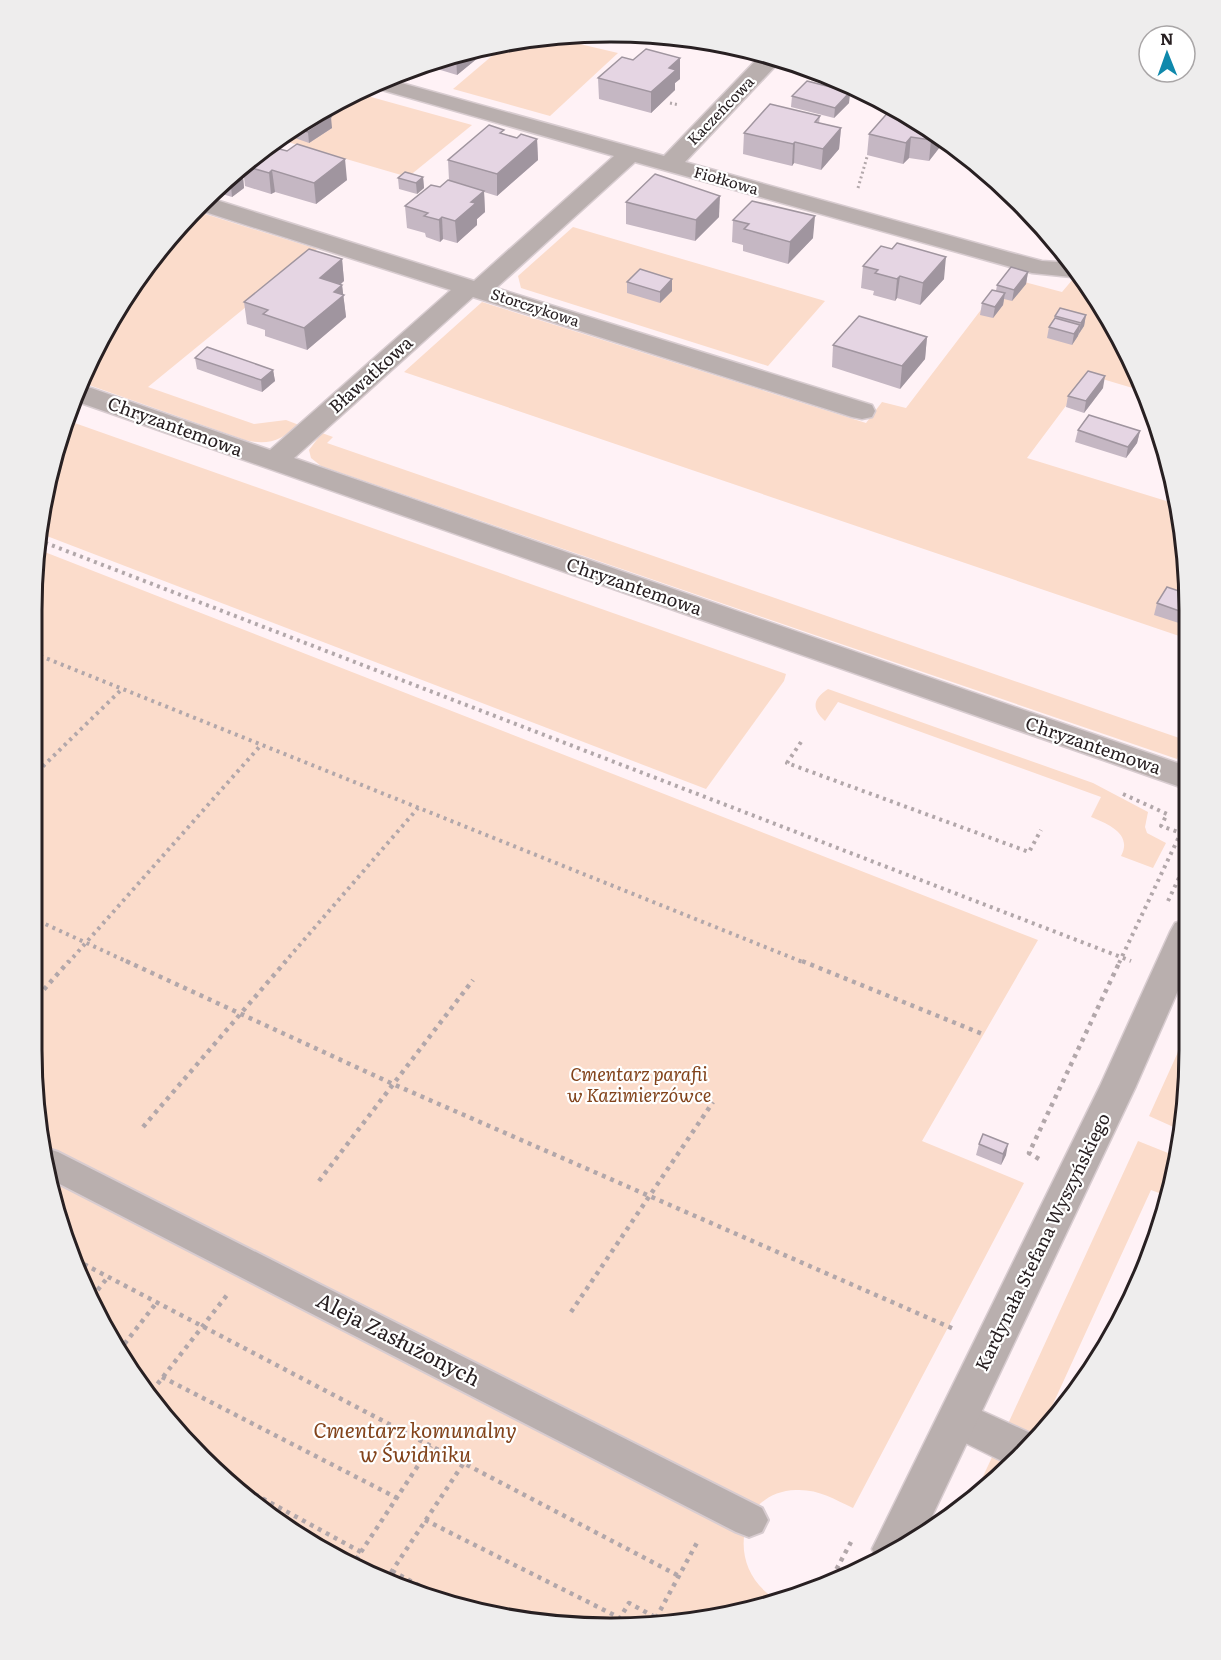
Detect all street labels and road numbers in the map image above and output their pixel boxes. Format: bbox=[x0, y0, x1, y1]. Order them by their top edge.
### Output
street label: Kaczeńcowa bbox=[681, 70, 759, 150]
street label: Fiołkowa bbox=[691, 159, 762, 200]
street label: Storczykowa bbox=[488, 281, 584, 332]
street label: Bławatkowa bbox=[322, 329, 418, 419]
street label: Chryzantemowa bbox=[104, 389, 247, 463]
street label: Chryzantemowa bbox=[563, 550, 706, 622]
street label: Chryzantemowa bbox=[1022, 709, 1165, 781]
street label: Kardynała Stefana Wyszyńskiego bbox=[967, 1108, 1116, 1375]
street label: Aleja Zasłużonych bbox=[312, 1283, 487, 1393]

